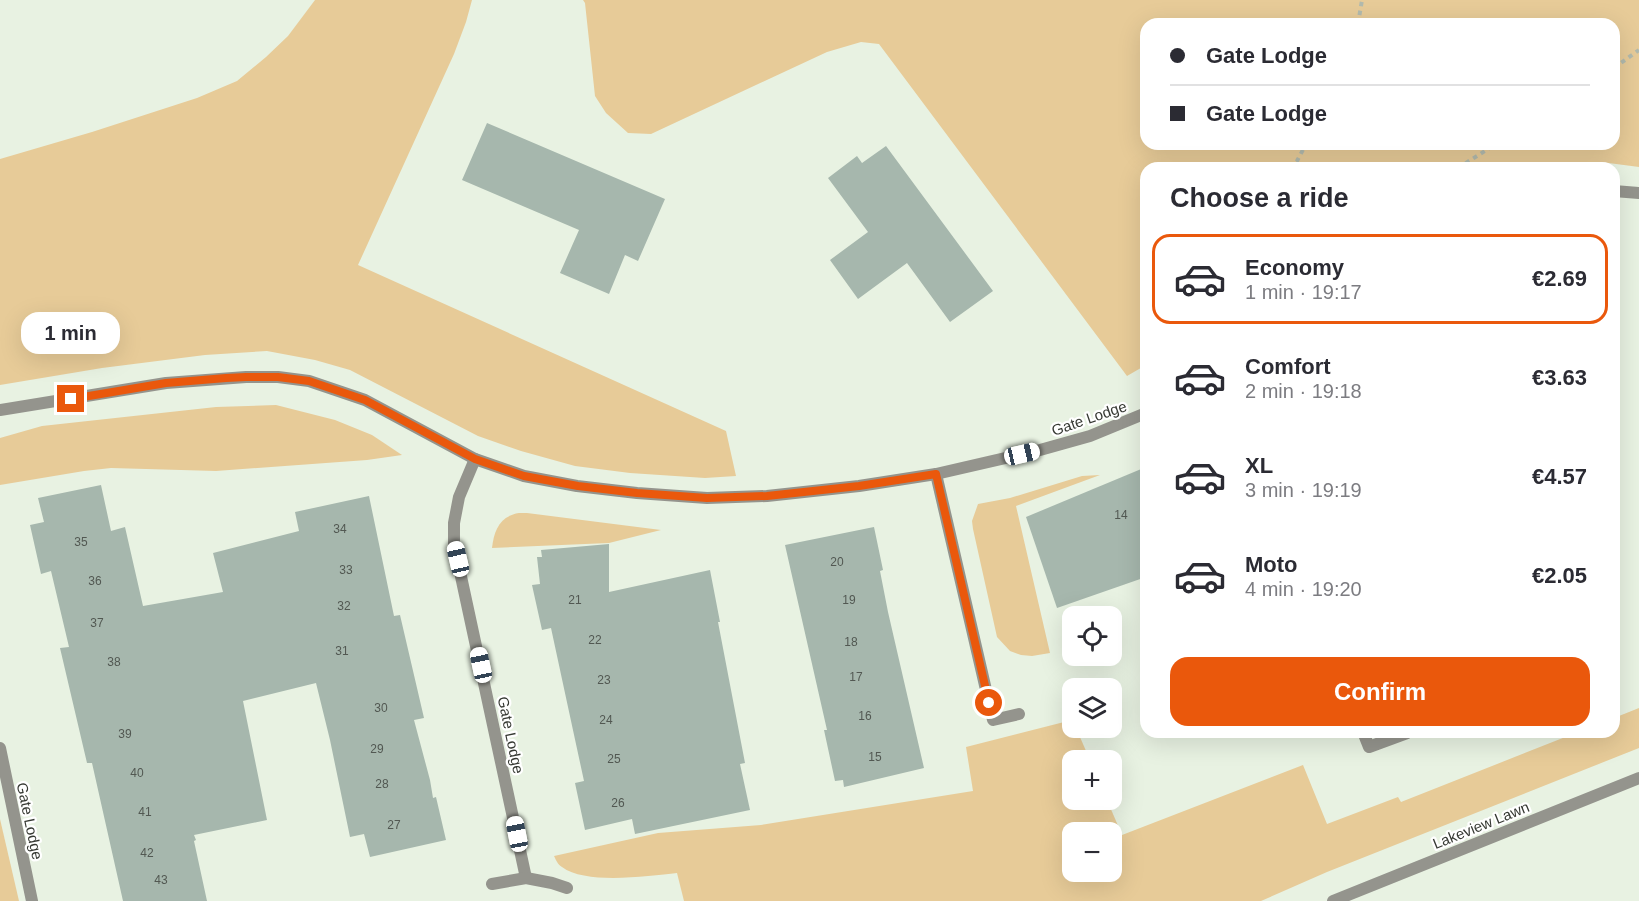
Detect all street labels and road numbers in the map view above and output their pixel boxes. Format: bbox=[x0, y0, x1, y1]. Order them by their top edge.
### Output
street label: Gate Lodge bbox=[1049, 397, 1129, 439]
street label: Gate Lodge bbox=[495, 695, 527, 775]
street label: Gate Lodge bbox=[14, 781, 46, 861]
street label: Lakeview Lawn bbox=[1430, 798, 1532, 852]

